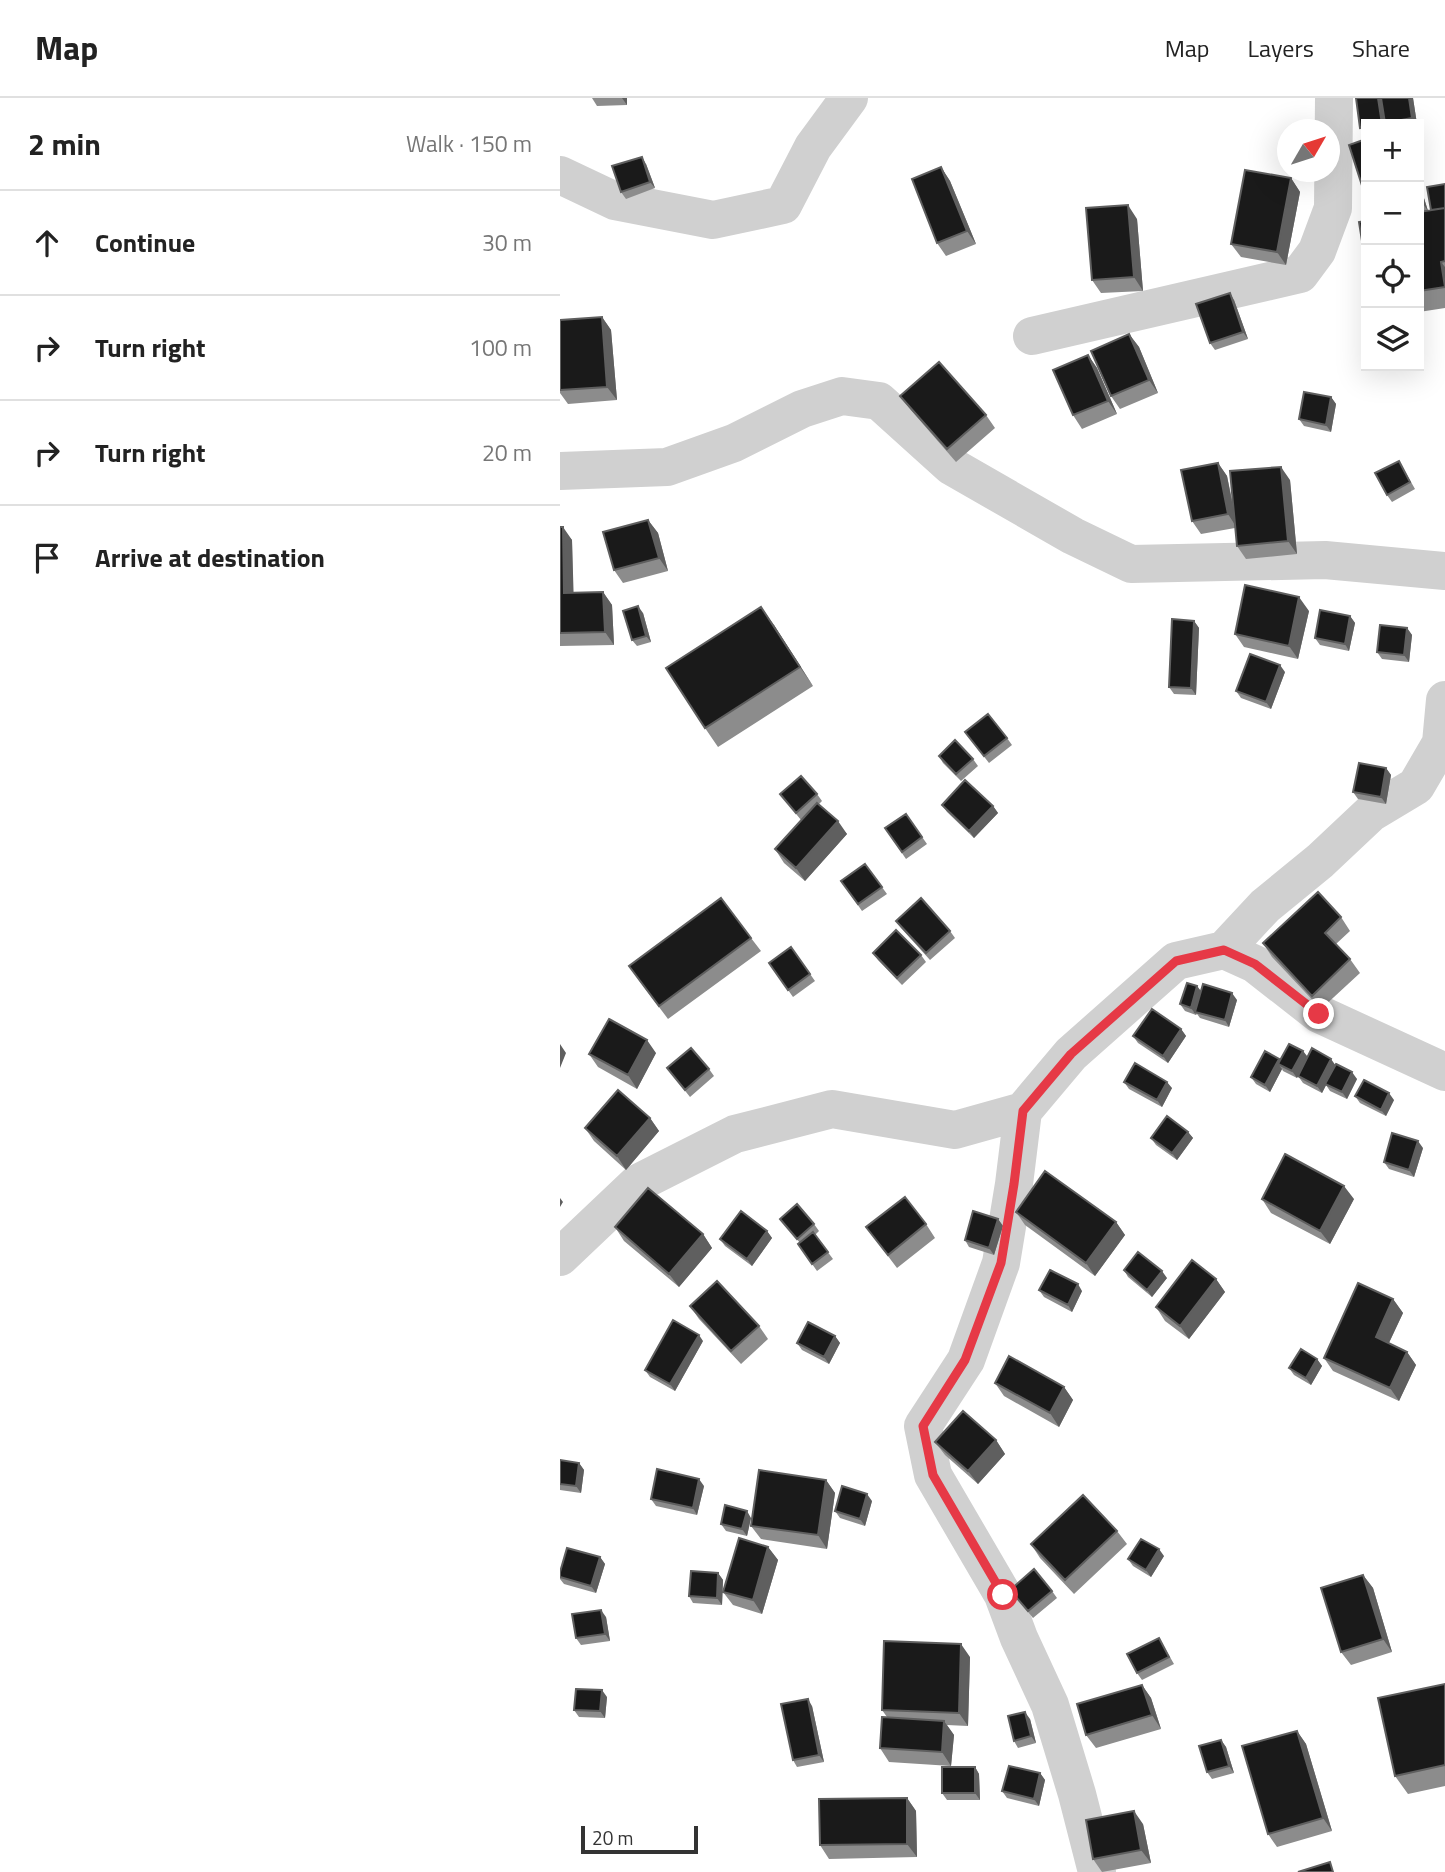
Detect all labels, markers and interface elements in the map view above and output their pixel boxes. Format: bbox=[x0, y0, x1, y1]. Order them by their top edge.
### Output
text: Map bbox=[35, 23, 98, 73]
text: Map bbox=[1165, 30, 1210, 66]
text: Layers bbox=[1248, 30, 1314, 66]
text: Share bbox=[1352, 30, 1410, 66]
north arrow bbox=[1277, 119, 1340, 182]
map controls bbox=[1361, 119, 1424, 371]
button: + bbox=[1361, 119, 1424, 182]
text: 2 min bbox=[28, 121, 101, 167]
text: Walk · 150 m bbox=[406, 126, 532, 161]
button: − bbox=[1361, 182, 1424, 245]
text: Continue bbox=[95, 223, 195, 262]
icon: ahead bbox=[28, 224, 66, 262]
text: 30 m bbox=[482, 225, 532, 260]
button: locate bbox=[1361, 245, 1424, 308]
button: layers bbox=[1361, 308, 1424, 371]
text: Turn right bbox=[95, 328, 206, 367]
icon: right bbox=[28, 329, 66, 367]
text: 100 m bbox=[469, 330, 532, 365]
text: Turn right bbox=[95, 433, 206, 472]
icon: right bbox=[28, 434, 66, 472]
text: 20 m bbox=[482, 435, 532, 470]
text: Arrive at destination bbox=[95, 538, 325, 577]
icon: arrive bbox=[28, 539, 66, 577]
route end bbox=[1303, 998, 1334, 1029]
route start bbox=[987, 1579, 1018, 1610]
scale bar bbox=[581, 1823, 698, 1855]
text: 20 m bbox=[592, 1823, 633, 1852]

